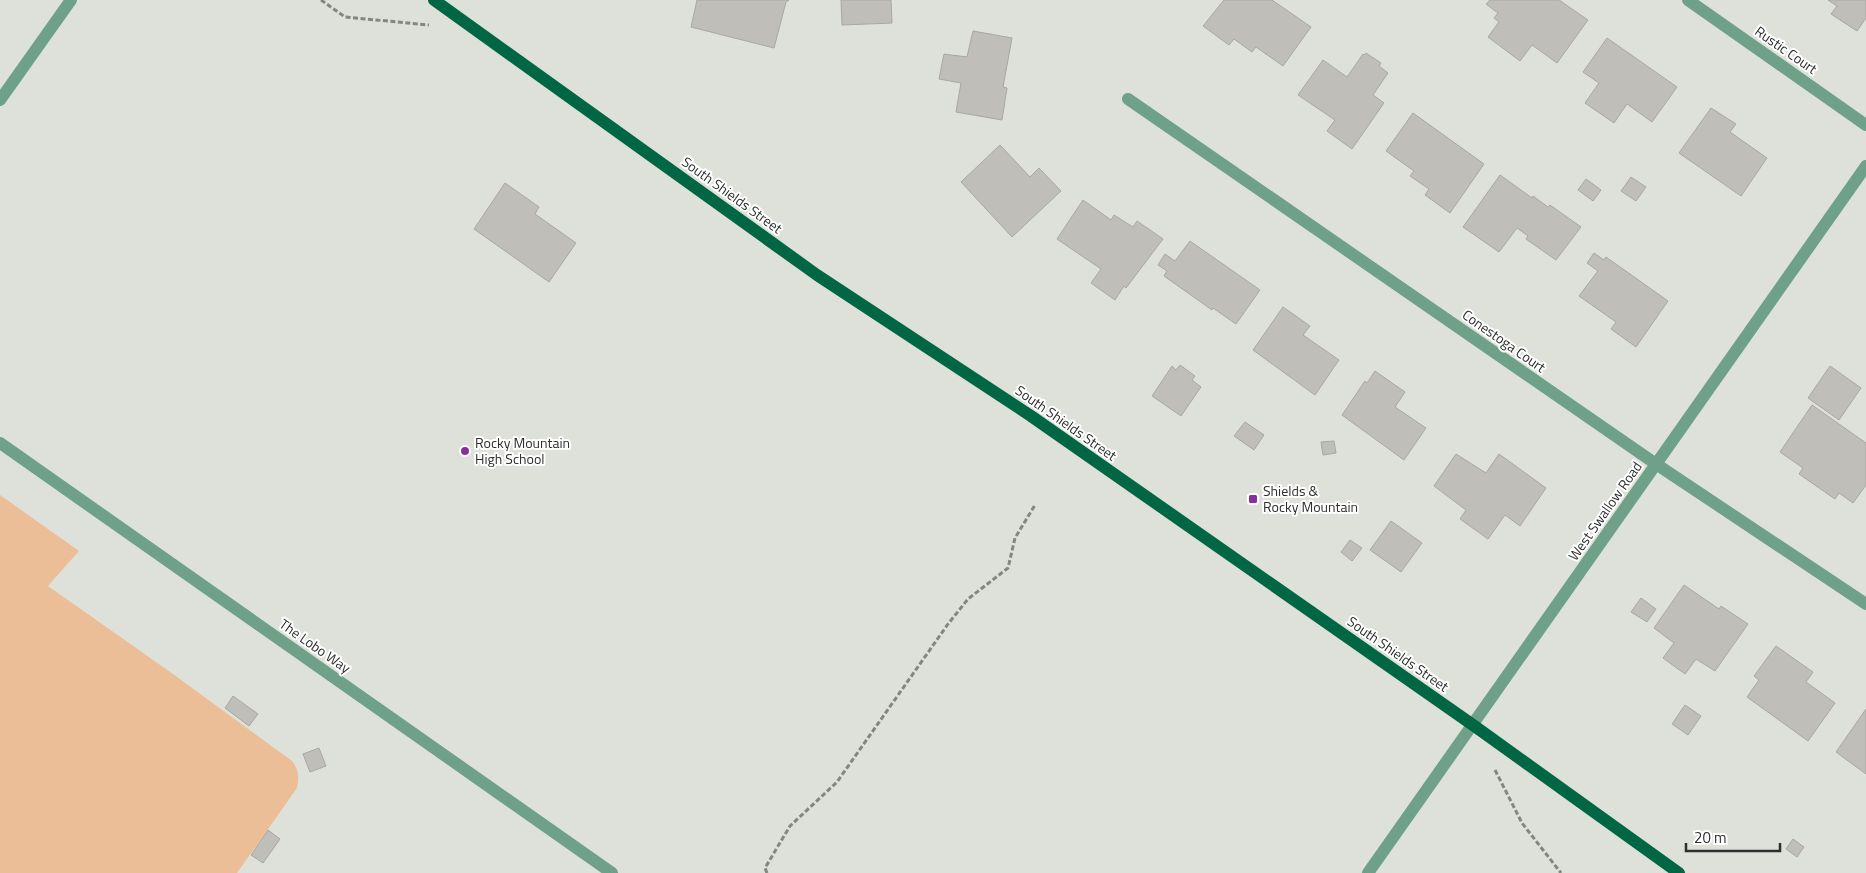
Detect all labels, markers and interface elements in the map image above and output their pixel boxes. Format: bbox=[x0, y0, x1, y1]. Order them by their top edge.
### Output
street label: Rustic Court bbox=[1751, 20, 1822, 79]
street label: South Shields Street bbox=[678, 151, 787, 238]
street label: Conestoga Court bbox=[1458, 304, 1550, 377]
street label: South Shields Street bbox=[1011, 380, 1121, 466]
place label: Rocky Mountain High School bbox=[475, 432, 570, 469]
marker: Rocky Mountain High School bbox=[459, 445, 471, 457]
street label: West Swallow Road bbox=[1563, 457, 1647, 565]
place label: Shields & Rocky Mountain bbox=[1263, 480, 1358, 517]
marker: Shields & Rocky Mountain bbox=[1247, 493, 1259, 505]
street label: South Shields Street bbox=[1343, 611, 1453, 697]
street label: The Lobo Way bbox=[275, 613, 355, 678]
scale bar bbox=[1686, 820, 1780, 852]
text: 20 m bbox=[1694, 826, 1727, 849]

